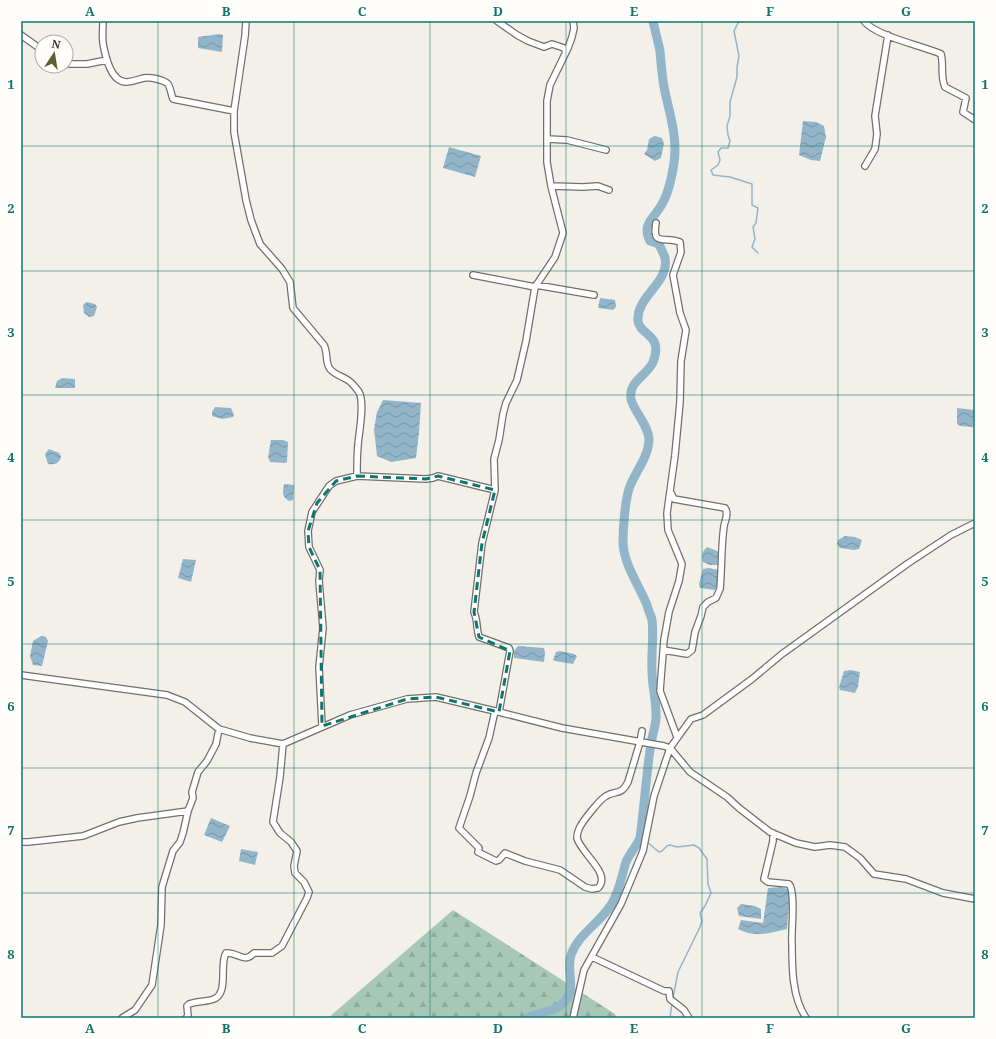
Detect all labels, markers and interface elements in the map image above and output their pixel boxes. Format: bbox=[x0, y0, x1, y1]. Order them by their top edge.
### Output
text: A bbox=[85, 2, 95, 20]
text: B bbox=[222, 2, 231, 20]
text: C bbox=[358, 2, 367, 20]
text: D bbox=[493, 2, 503, 20]
text: E bbox=[630, 2, 639, 20]
text: F bbox=[766, 2, 774, 20]
text: G bbox=[901, 2, 911, 20]
north arrow bbox=[34, 34, 74, 74]
text: N bbox=[50, 35, 62, 52]
text: 1 bbox=[7, 75, 15, 93]
text: 1 bbox=[981, 75, 989, 93]
text: 2 bbox=[7, 199, 15, 217]
text: 2 bbox=[981, 199, 989, 217]
text: 3 bbox=[7, 323, 15, 341]
text: 3 bbox=[981, 323, 989, 341]
text: 4 bbox=[7, 448, 15, 466]
text: 4 bbox=[981, 448, 989, 466]
text: 5 bbox=[7, 572, 15, 590]
text: 5 bbox=[981, 572, 989, 590]
text: 6 bbox=[7, 697, 15, 715]
text: 6 bbox=[981, 697, 989, 715]
text: 7 bbox=[7, 821, 15, 839]
text: 7 bbox=[981, 821, 989, 839]
text: 8 bbox=[7, 945, 15, 963]
text: 8 bbox=[981, 945, 989, 963]
text: A bbox=[85, 1019, 95, 1037]
text: B bbox=[222, 1019, 231, 1037]
text: C bbox=[358, 1019, 367, 1037]
text: D bbox=[493, 1019, 503, 1037]
text: E bbox=[630, 1019, 639, 1037]
text: F bbox=[766, 1019, 774, 1037]
text: G bbox=[901, 1019, 911, 1037]

